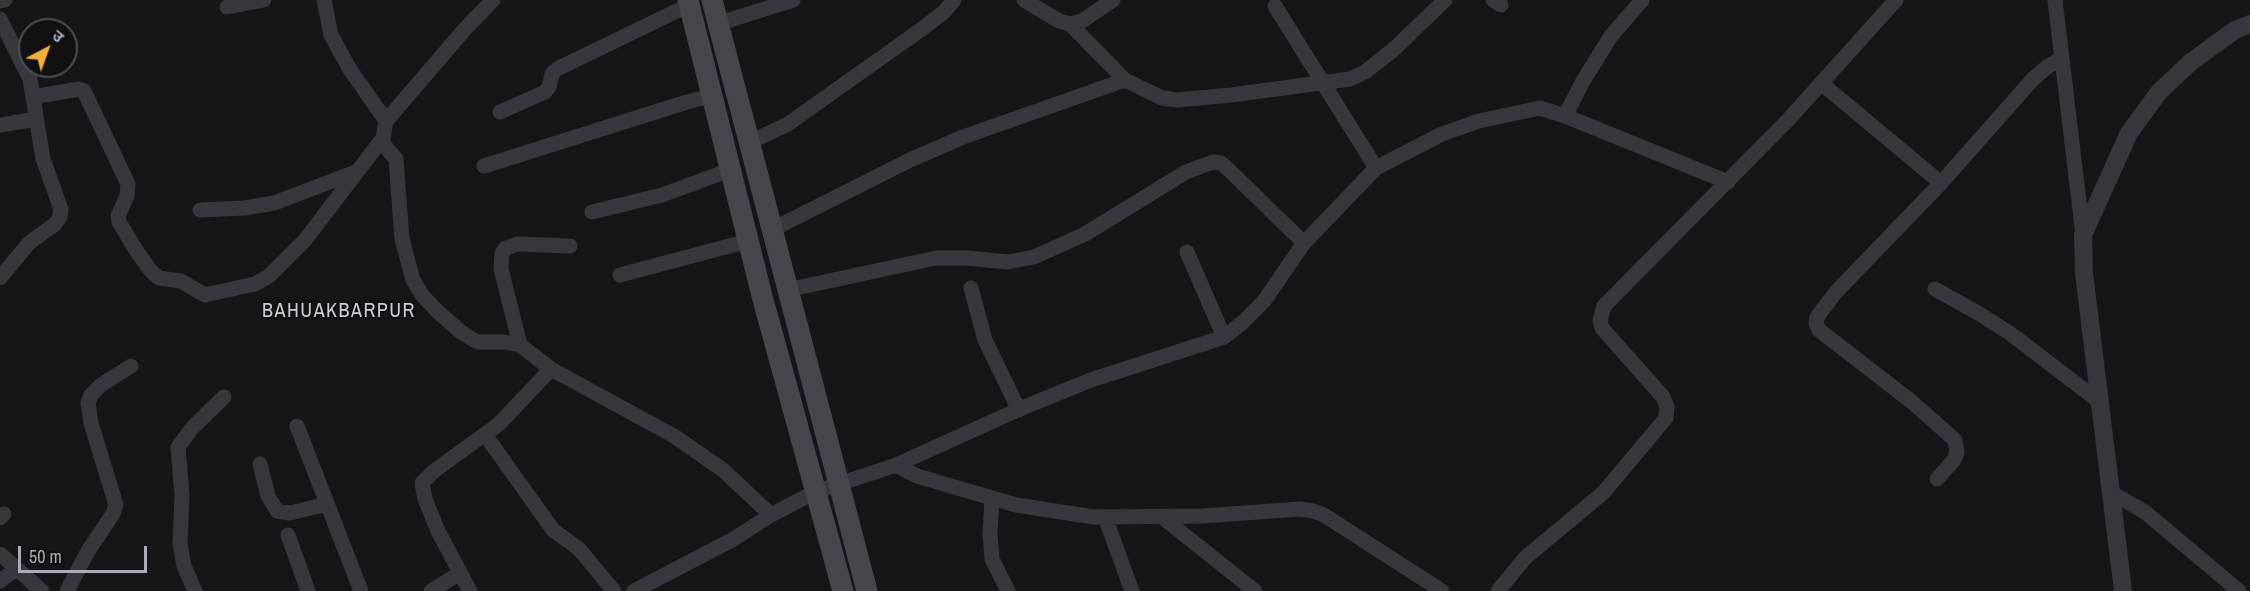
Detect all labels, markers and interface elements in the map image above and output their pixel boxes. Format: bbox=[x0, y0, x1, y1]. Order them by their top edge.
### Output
north arrow bbox=[18, 18, 78, 78]
text: उ bbox=[48, 25, 69, 47]
district label: BAHUAKBARPUR bbox=[262, 300, 416, 324]
scale bar bbox=[21, 534, 150, 572]
text: 50 m bbox=[29, 544, 62, 569]

